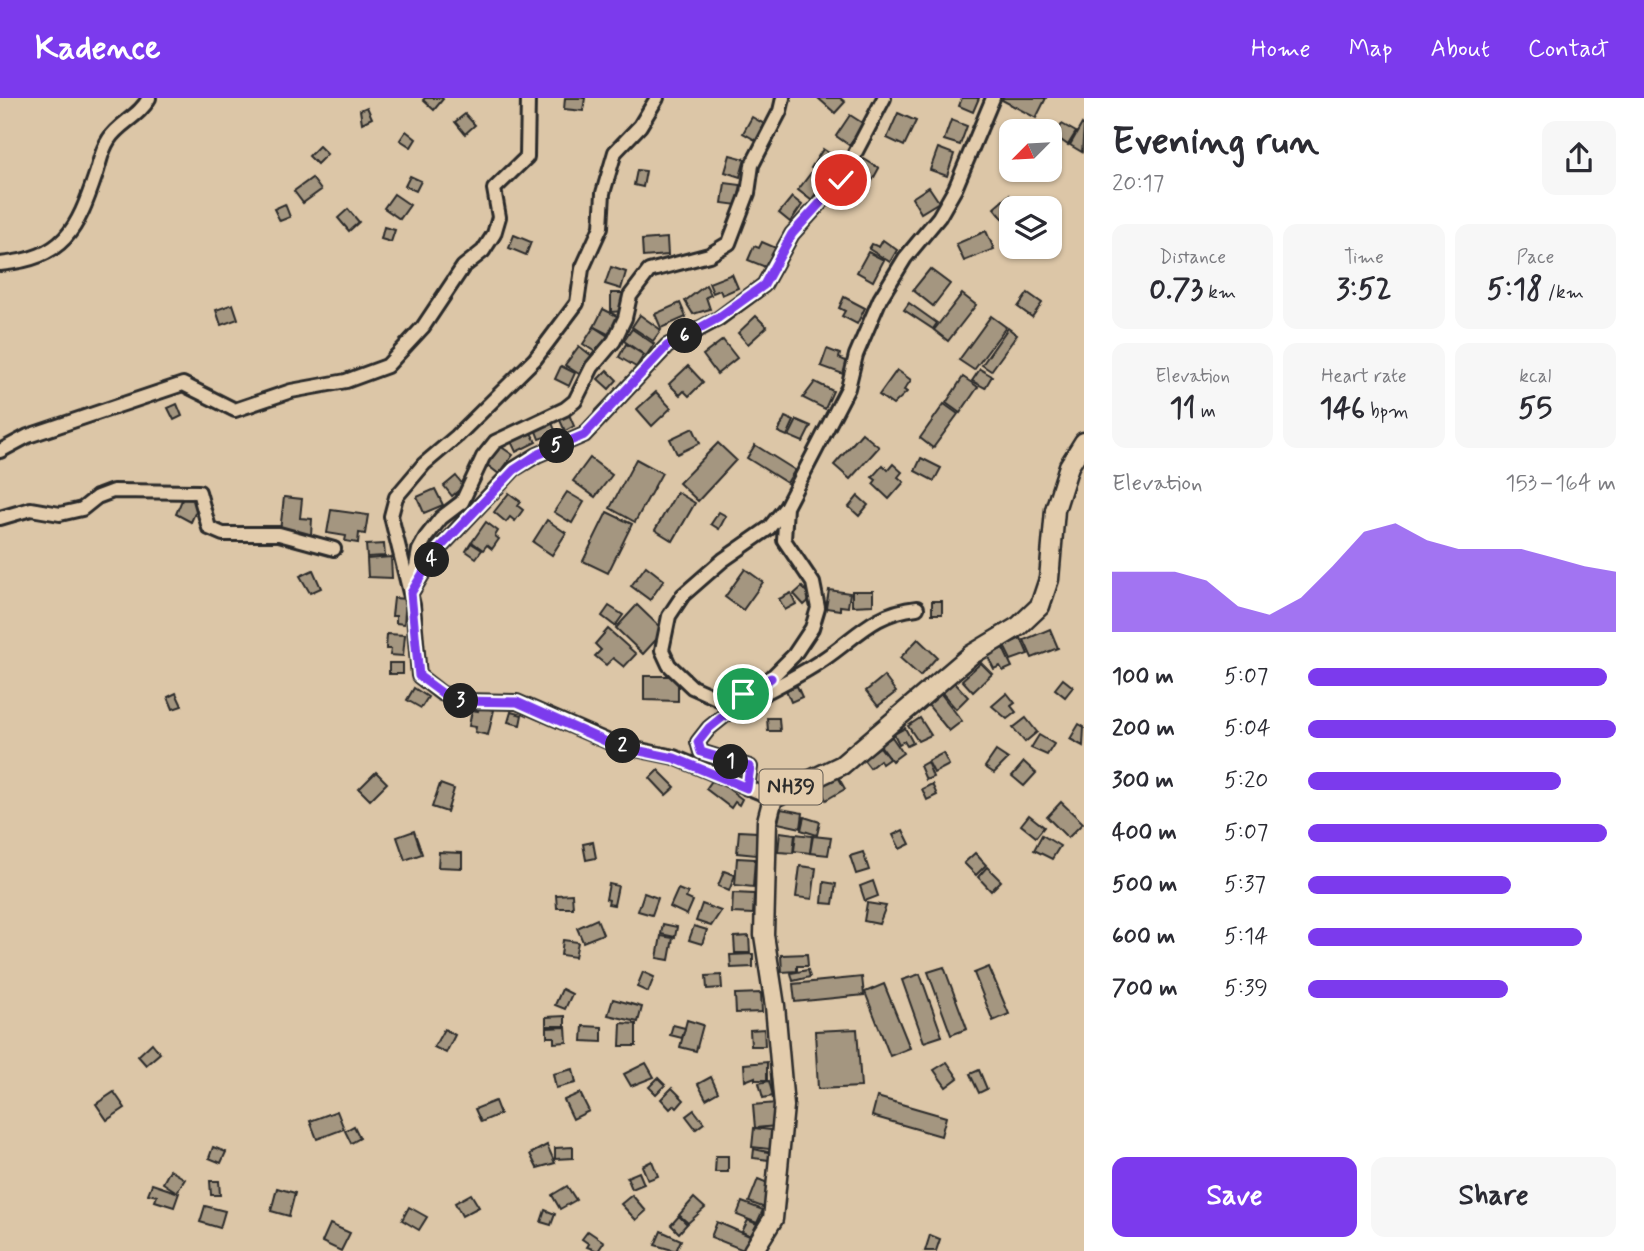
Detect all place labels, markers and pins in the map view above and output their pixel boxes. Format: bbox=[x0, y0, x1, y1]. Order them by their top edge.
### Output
pin bbox=[811, 150, 871, 210]
pin: 6 bbox=[668, 318, 702, 354]
pin: 5 bbox=[540, 428, 574, 464]
pin: 4 bbox=[414, 542, 450, 578]
pin bbox=[713, 664, 773, 724]
pin: 3 bbox=[444, 684, 478, 718]
pin: 2 bbox=[606, 728, 640, 764]
pin: 1 bbox=[714, 744, 748, 780]

